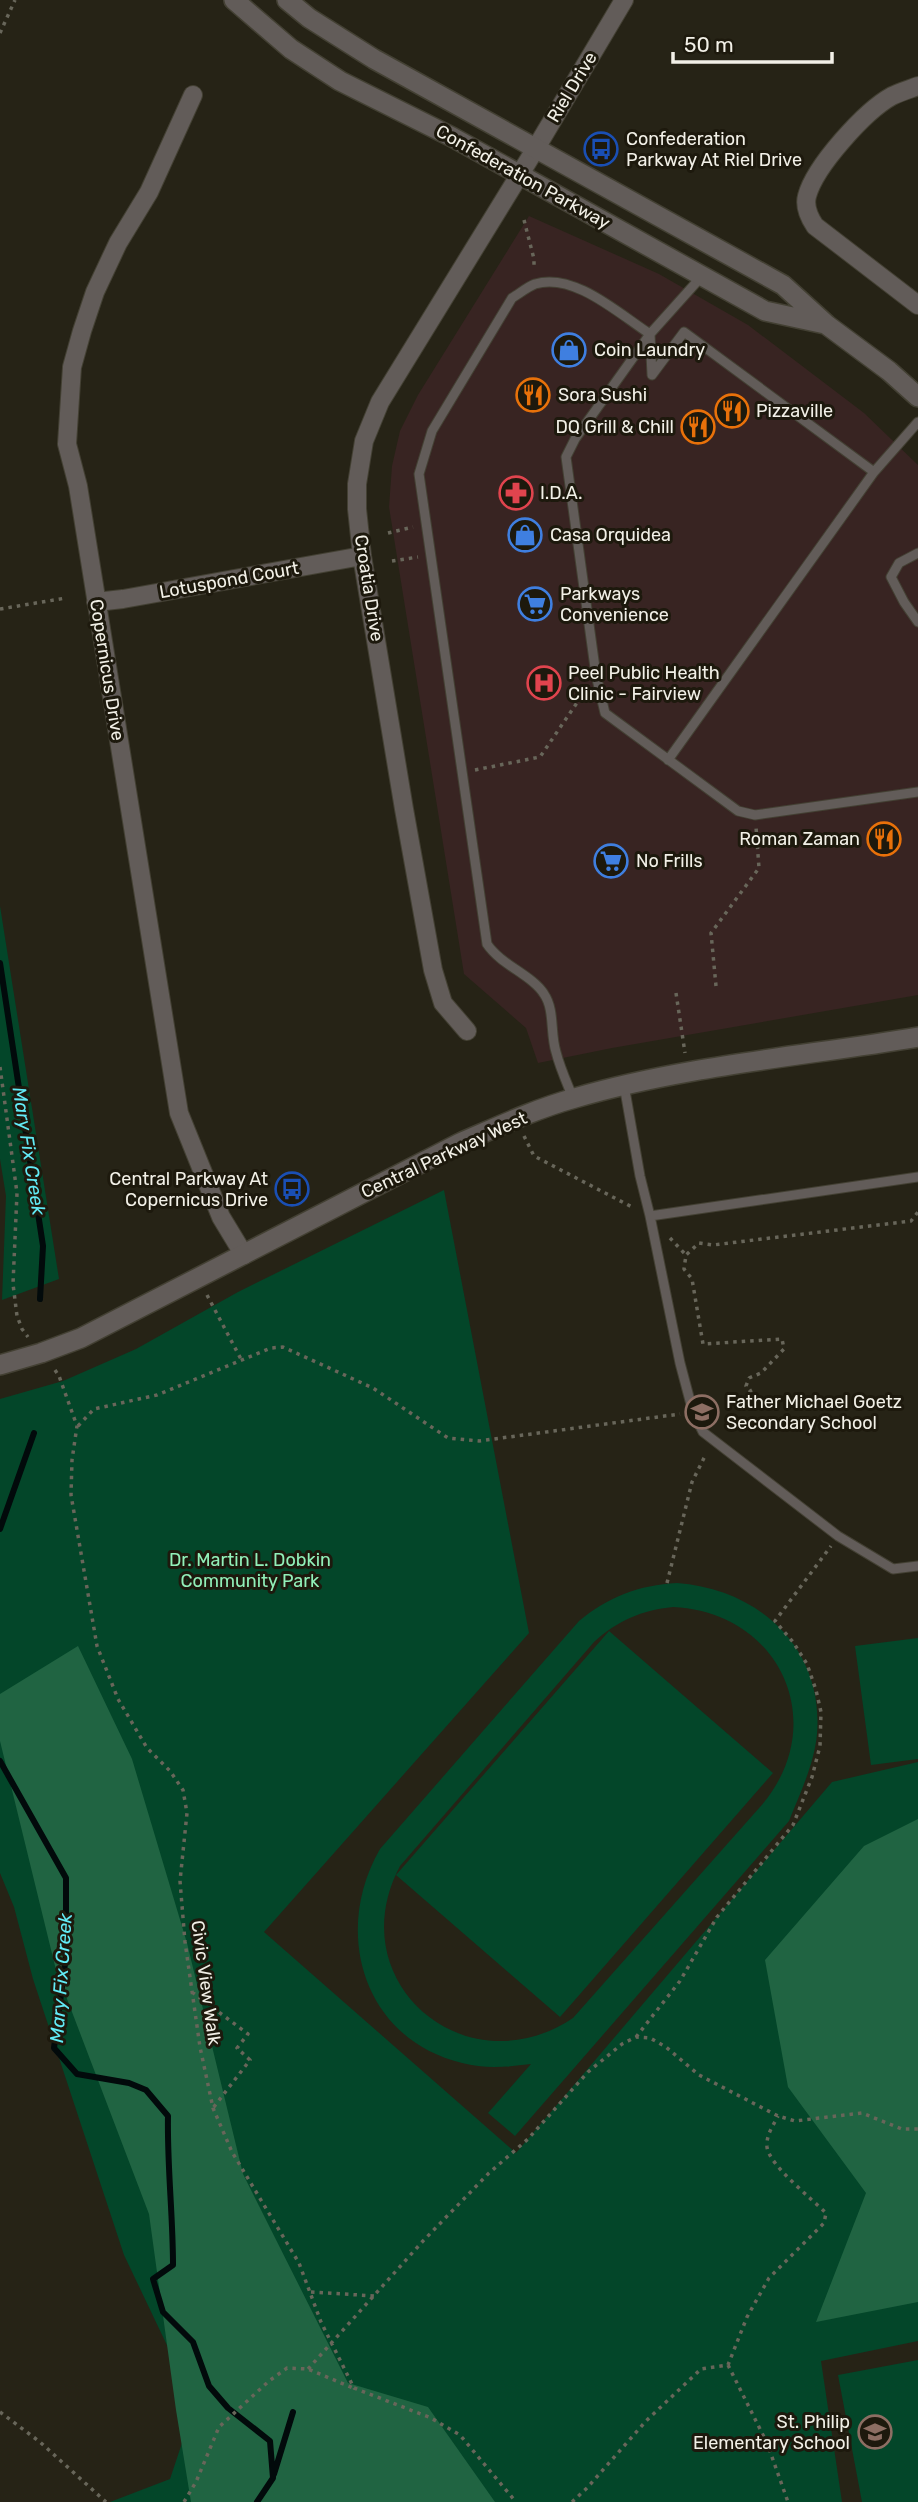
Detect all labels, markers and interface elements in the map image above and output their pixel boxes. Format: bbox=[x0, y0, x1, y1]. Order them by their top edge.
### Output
scale bar bbox=[673, 21, 832, 65]
text: 50 m bbox=[684, 32, 734, 57]
street label: Riel Drive bbox=[542, 48, 602, 126]
street label: Confederation Parkway bbox=[432, 120, 614, 234]
place label: Confederation Parkway At Riel Drive bbox=[626, 128, 802, 171]
bus stop icon: Confederation Parkway At Riel Drive bbox=[582, 130, 620, 168]
shop icon: Coin Laundry bbox=[550, 331, 588, 369]
place label: Coin Laundry bbox=[594, 339, 705, 361]
restaurant icon: Sora Sushi bbox=[514, 376, 552, 414]
place label: Sora Sushi bbox=[558, 384, 647, 406]
restaurant icon: Pizzaville bbox=[713, 392, 751, 430]
place label: Pizzaville bbox=[756, 400, 833, 422]
restaurant icon: DQ Grill & Chill bbox=[679, 408, 717, 446]
place label: DQ Grill & Chill bbox=[555, 416, 674, 438]
pharmacy icon: I.D.A. bbox=[497, 474, 535, 512]
place label: I.D.A. bbox=[540, 482, 582, 504]
shop icon: Casa Orquidea bbox=[506, 516, 544, 554]
place label: Casa Orquidea bbox=[550, 524, 671, 546]
street label: Croatia Drive bbox=[350, 533, 388, 643]
street label: Lotuspond Court bbox=[157, 557, 301, 603]
place label: Parkways Convenience bbox=[560, 583, 669, 626]
supermarket icon: Parkways Convenience bbox=[516, 585, 554, 623]
street label: Copernicus Drive bbox=[85, 598, 129, 742]
place label: Peel Public Health Clinic - Fairview bbox=[568, 662, 720, 705]
hospital icon: Peel Public Health Clinic - Fairview bbox=[525, 664, 563, 702]
restaurant icon: Roman Zaman bbox=[865, 820, 903, 858]
place label: Roman Zaman bbox=[739, 828, 860, 850]
supermarket icon: No Frills bbox=[592, 842, 630, 880]
place label: No Frills bbox=[636, 850, 703, 872]
water label: Mary Fix Creek bbox=[7, 1085, 51, 1217]
street label: Central Parkway West bbox=[358, 1107, 530, 1203]
place label: Central Parkway At Copernicus Drive bbox=[109, 1168, 268, 1211]
bus stop icon: Central Parkway At Copernicus Drive bbox=[273, 1170, 311, 1208]
place label: Father Michael Goetz Secondary School bbox=[726, 1391, 902, 1434]
school or university icon: Father Michael Goetz Secondary School bbox=[683, 1393, 721, 1431]
park label: Dr. Martin L. Dobkin Community Park bbox=[169, 1549, 331, 1592]
water label: Mary Fix Creek bbox=[45, 1912, 77, 2044]
street label: Civic View Walk bbox=[186, 1919, 226, 2048]
place label: St. Philip Elementary School bbox=[693, 2411, 850, 2454]
school or university icon: St. Philip Elementary School bbox=[856, 2413, 894, 2451]

